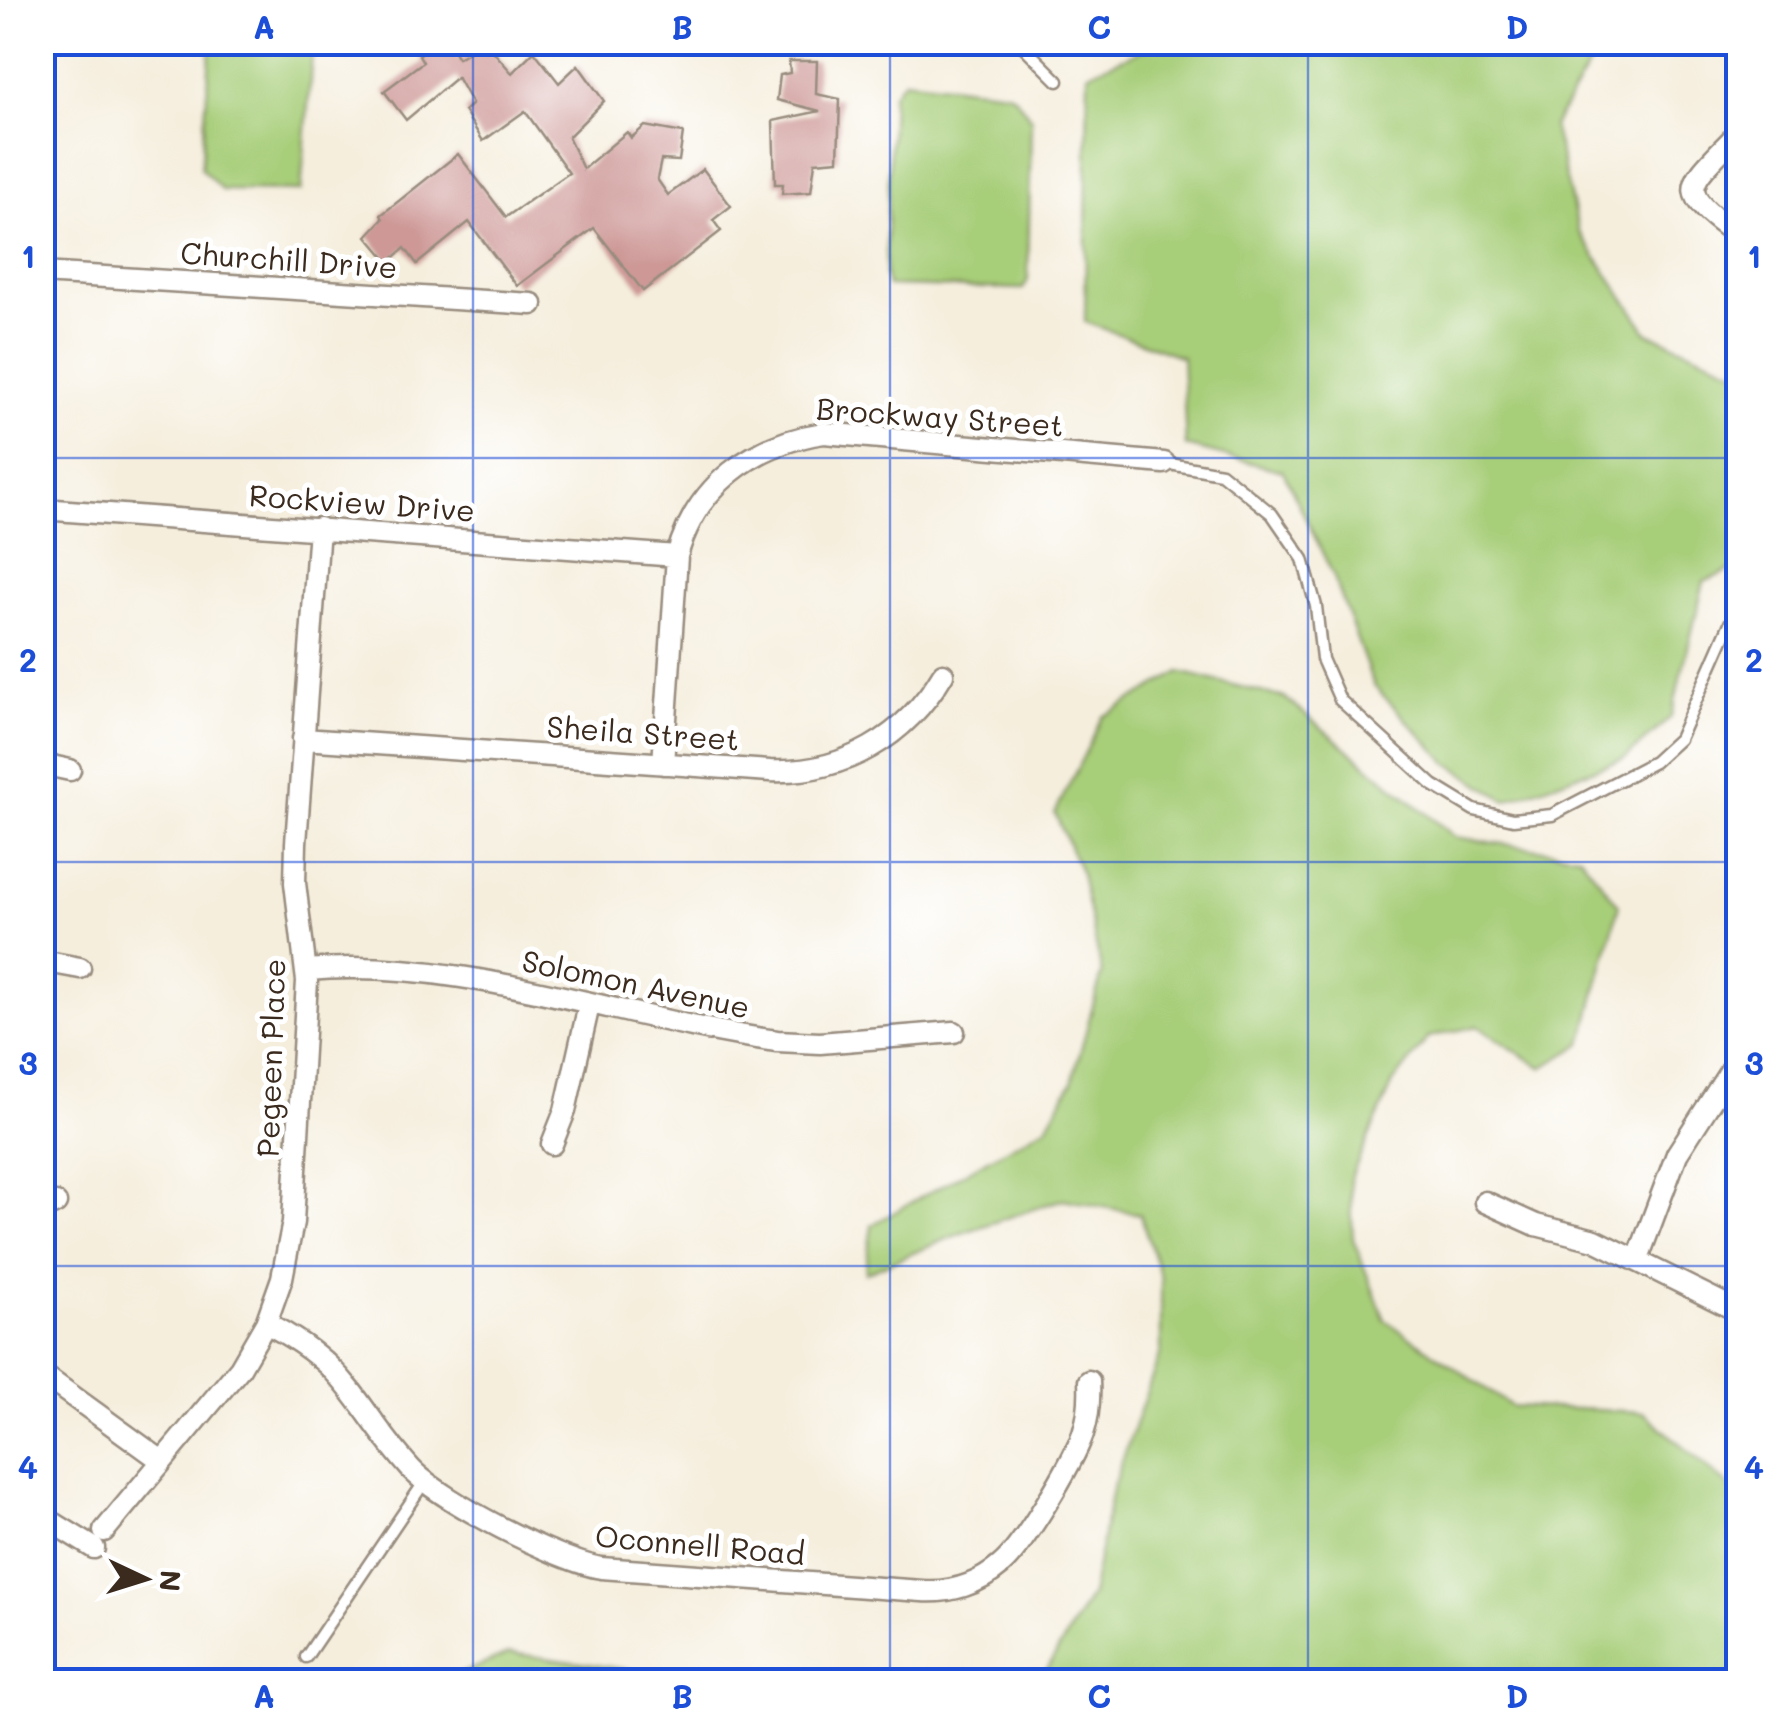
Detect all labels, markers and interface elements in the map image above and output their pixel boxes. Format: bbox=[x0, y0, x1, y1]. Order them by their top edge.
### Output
text: A bbox=[253, 5, 275, 47]
text: B bbox=[671, 5, 693, 47]
text: C bbox=[1087, 5, 1111, 47]
text: D bbox=[1506, 5, 1528, 47]
street label: Churchill Drive bbox=[179, 231, 399, 287]
text: 1 bbox=[21, 234, 35, 276]
text: 1 bbox=[1747, 234, 1761, 276]
street label: Brockway Street bbox=[815, 387, 1065, 445]
street label: Rockview Drive bbox=[248, 474, 476, 530]
text: 2 bbox=[19, 638, 37, 680]
text: 2 bbox=[1745, 638, 1763, 680]
street label: Sheila Street bbox=[545, 705, 741, 759]
street label: Solomon Avenue bbox=[519, 939, 753, 1027]
street label: Pegeen Place bbox=[247, 958, 293, 1158]
text: 3 bbox=[18, 1041, 38, 1083]
text: 3 bbox=[1744, 1041, 1764, 1083]
text: 4 bbox=[18, 1445, 38, 1487]
text: 4 bbox=[1744, 1445, 1764, 1487]
street label: Oconnell Road bbox=[593, 1515, 807, 1573]
north arrow bbox=[95, 1529, 195, 1629]
text: N bbox=[152, 1569, 190, 1593]
text: A bbox=[253, 1674, 275, 1716]
text: B bbox=[671, 1674, 693, 1716]
text: C bbox=[1087, 1674, 1111, 1716]
text: D bbox=[1506, 1674, 1528, 1716]

